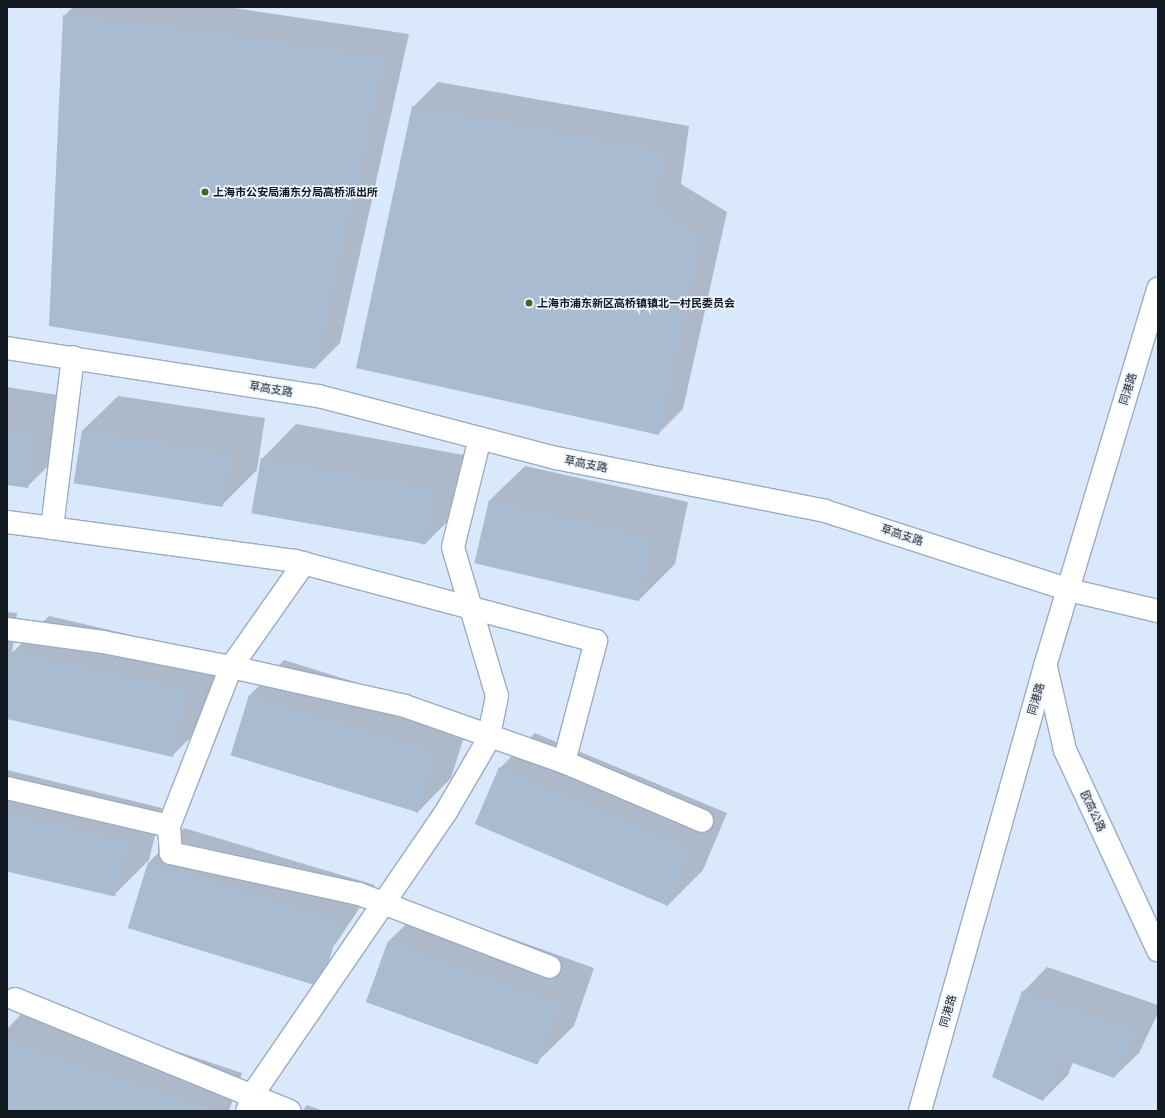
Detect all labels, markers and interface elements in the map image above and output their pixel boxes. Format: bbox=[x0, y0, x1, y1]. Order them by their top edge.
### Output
place label: 上海市公安局浦东分局高桥派出所 bbox=[213, 185, 378, 199]
marker: 上海市公安局浦东分局高桥派出所 bbox=[200, 187, 210, 197]
place label: 上海市浦东新区高桥镇镇北一村民委员会 bbox=[537, 296, 735, 310]
marker: 上海市浦东新区高桥镇镇北一村民委员会 bbox=[524, 298, 534, 308]
street label: 同港路 bbox=[1117, 371, 1139, 407]
street label: 草高支路 bbox=[248, 379, 294, 399]
street label: 草高支路 bbox=[563, 453, 609, 475]
street label: 草高支路 bbox=[879, 522, 925, 548]
street label: 同港路 bbox=[1025, 681, 1047, 717]
street label: 欧高公路 bbox=[1078, 788, 1108, 834]
street label: 同港路 bbox=[937, 993, 959, 1029]

